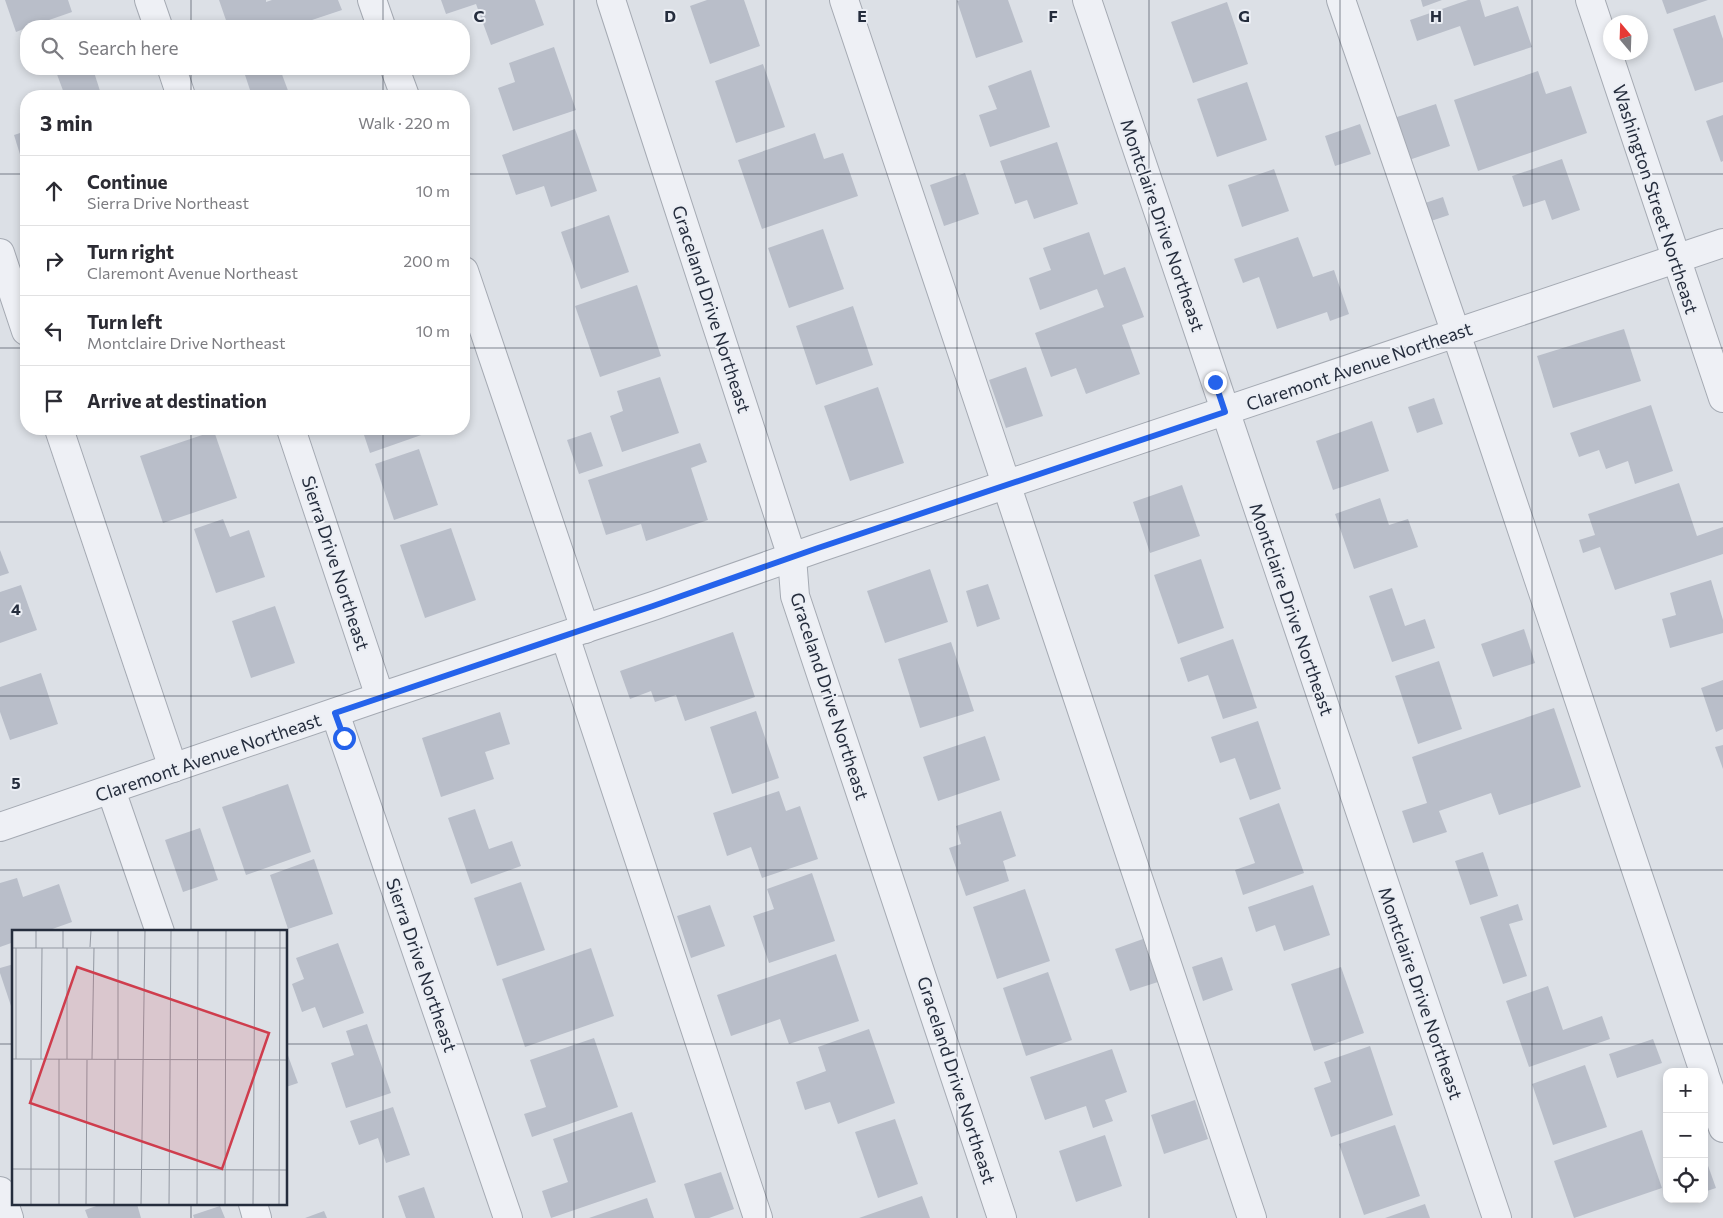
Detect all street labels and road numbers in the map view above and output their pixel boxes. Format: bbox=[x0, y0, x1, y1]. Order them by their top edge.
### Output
street label: Washington Street Northeast bbox=[1608, 82, 1704, 316]
street label: Montclaire Drive Northeast bbox=[1116, 116, 1210, 334]
street label: Graceland Drive Northeast bbox=[668, 203, 756, 415]
street label: Claremont Avenue Northeast bbox=[1243, 317, 1475, 415]
street label: Sierra Drive Northeast bbox=[297, 473, 375, 653]
street label: Montclaire Drive Northeast bbox=[1245, 500, 1339, 718]
street label: Graceland Drive Northeast bbox=[786, 590, 874, 802]
street label: Claremont Avenue Northeast bbox=[92, 708, 324, 806]
street label: Sierra Drive Northeast bbox=[382, 875, 462, 1055]
street label: Montclaire Drive Northeast bbox=[1374, 884, 1468, 1102]
street label: Graceland Drive Northeast bbox=[913, 974, 1001, 1186]

